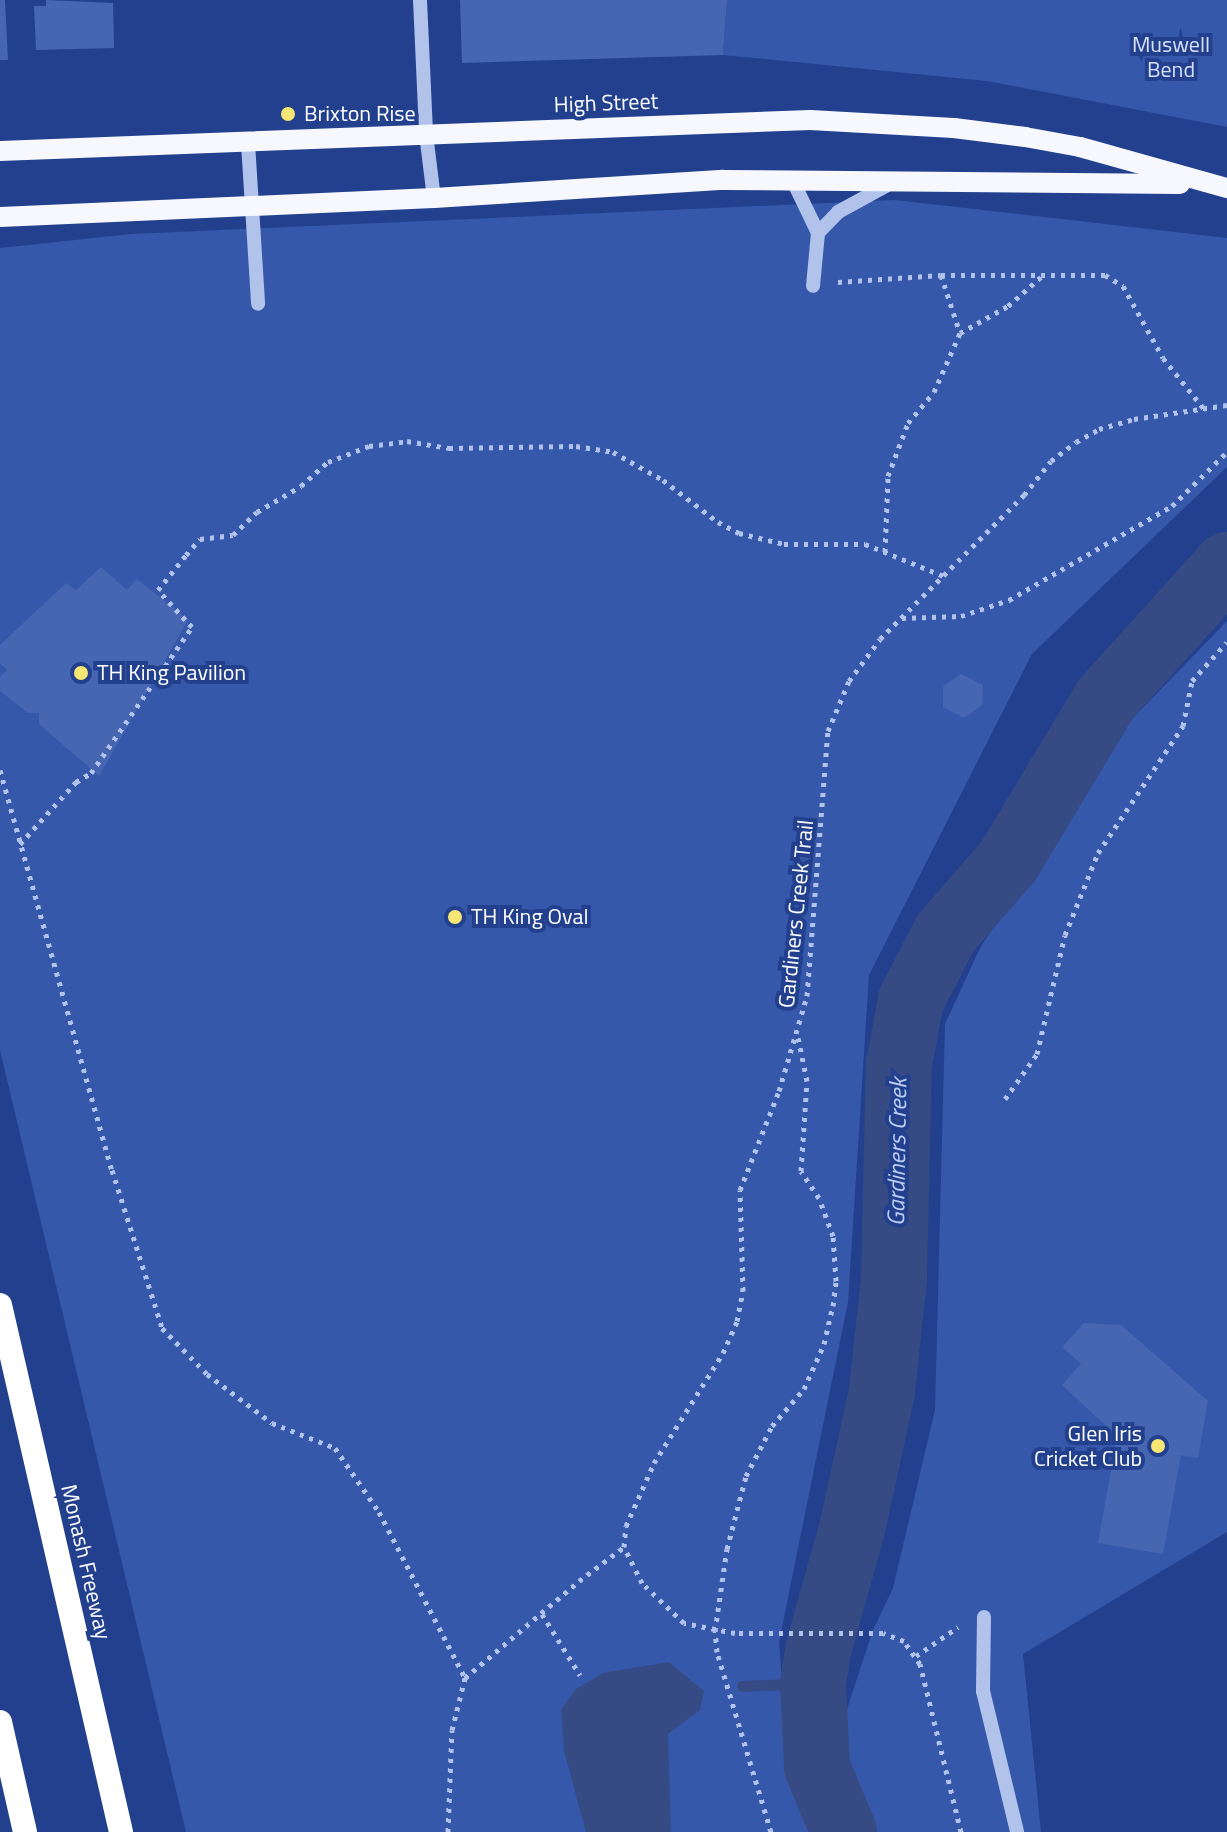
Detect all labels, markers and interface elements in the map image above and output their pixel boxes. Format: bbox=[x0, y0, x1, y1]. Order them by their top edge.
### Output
park label: Muswell Bend bbox=[1132, 31, 1210, 82]
street label: High Street bbox=[553, 88, 659, 118]
place label: Brixton Rise bbox=[304, 101, 416, 127]
marker: Brixton Rise bbox=[279, 105, 297, 123]
place label: TH King Pavilion bbox=[97, 660, 246, 686]
marker: TH King Pavilion bbox=[72, 664, 90, 682]
street label: Gardiners Creek Trail bbox=[773, 819, 819, 1009]
place label: TH King Oval bbox=[471, 904, 589, 930]
marker: TH King Oval bbox=[446, 908, 464, 926]
water label: Gardiners Creek bbox=[881, 1078, 913, 1226]
place label: Glen Iris Cricket Club bbox=[1034, 1420, 1142, 1472]
marker: Glen Iris Cricket Club bbox=[1149, 1437, 1167, 1455]
street label: Monash Freeway bbox=[55, 1482, 117, 1642]

